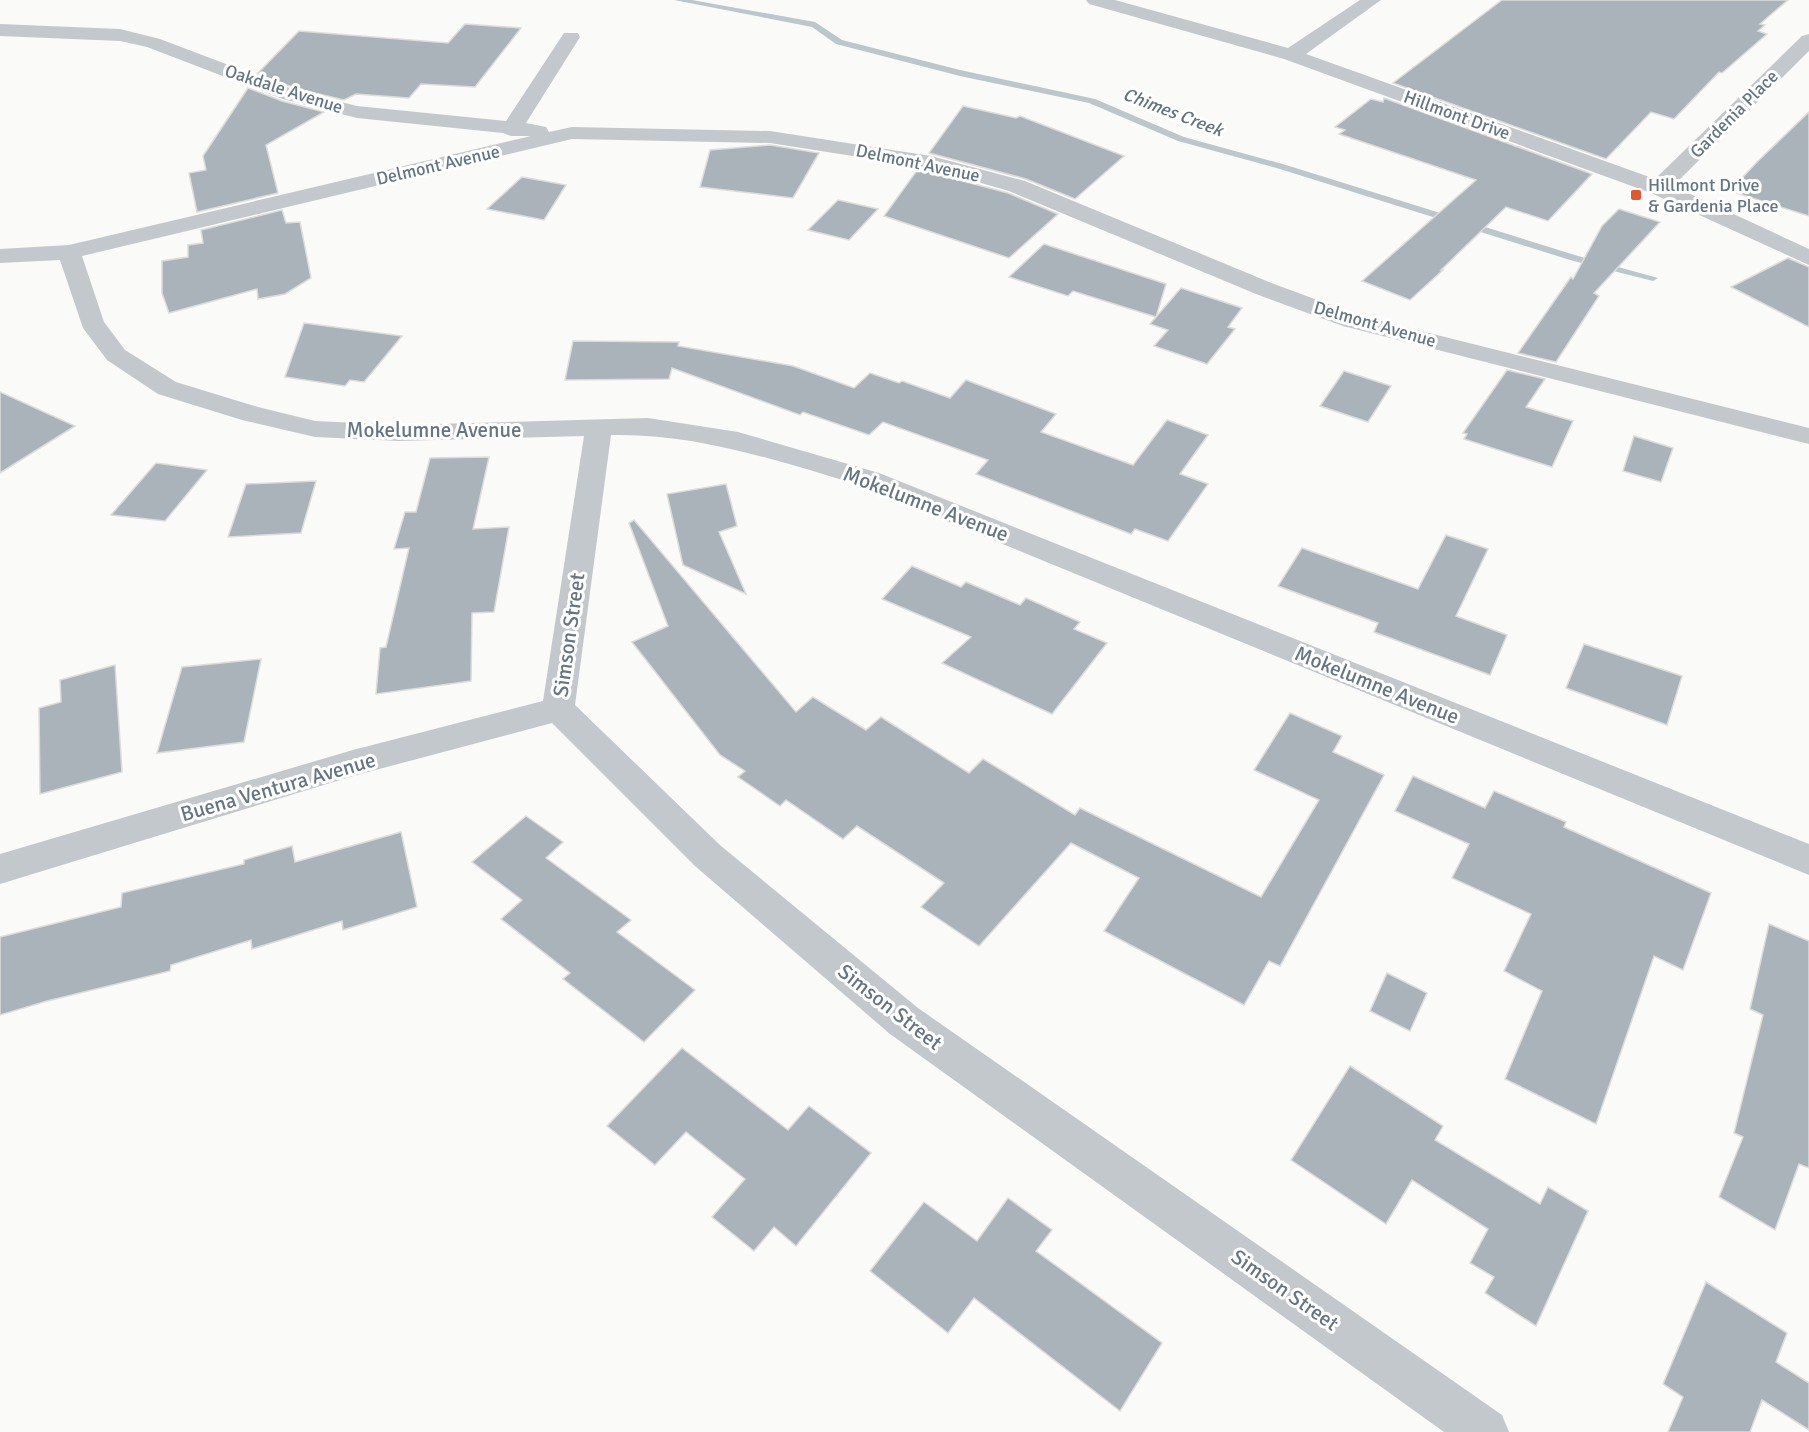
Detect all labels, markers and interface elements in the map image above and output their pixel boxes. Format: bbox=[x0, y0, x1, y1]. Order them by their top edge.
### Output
street label: Oakdale Avenue bbox=[222, 60, 346, 118]
street label: Gardenia Place bbox=[1685, 65, 1783, 163]
water label: Chimes Creek bbox=[1120, 83, 1228, 142]
street label: Hillmont Drive bbox=[1401, 86, 1513, 144]
street label: Delmont Avenue bbox=[854, 139, 982, 187]
street label: Delmont Avenue bbox=[374, 140, 502, 190]
place label: Hillmont Drive & Gardenia Place bbox=[1648, 174, 1779, 217]
marker: Hillmont Drive & Gardenia Place bbox=[1629, 188, 1643, 202]
street label: Delmont Avenue bbox=[1311, 296, 1439, 352]
street label: Mokelumne Avenue bbox=[347, 417, 521, 443]
street label: Mokelumne Avenue bbox=[840, 461, 1012, 547]
street label: Simson Street bbox=[547, 571, 591, 699]
street label: Mokelumne Avenue bbox=[1291, 640, 1463, 730]
street label: Buena Ventura Avenue bbox=[177, 747, 379, 827]
street label: Simson Street bbox=[833, 958, 947, 1056]
street label: Simson Street bbox=[1226, 1244, 1344, 1336]

